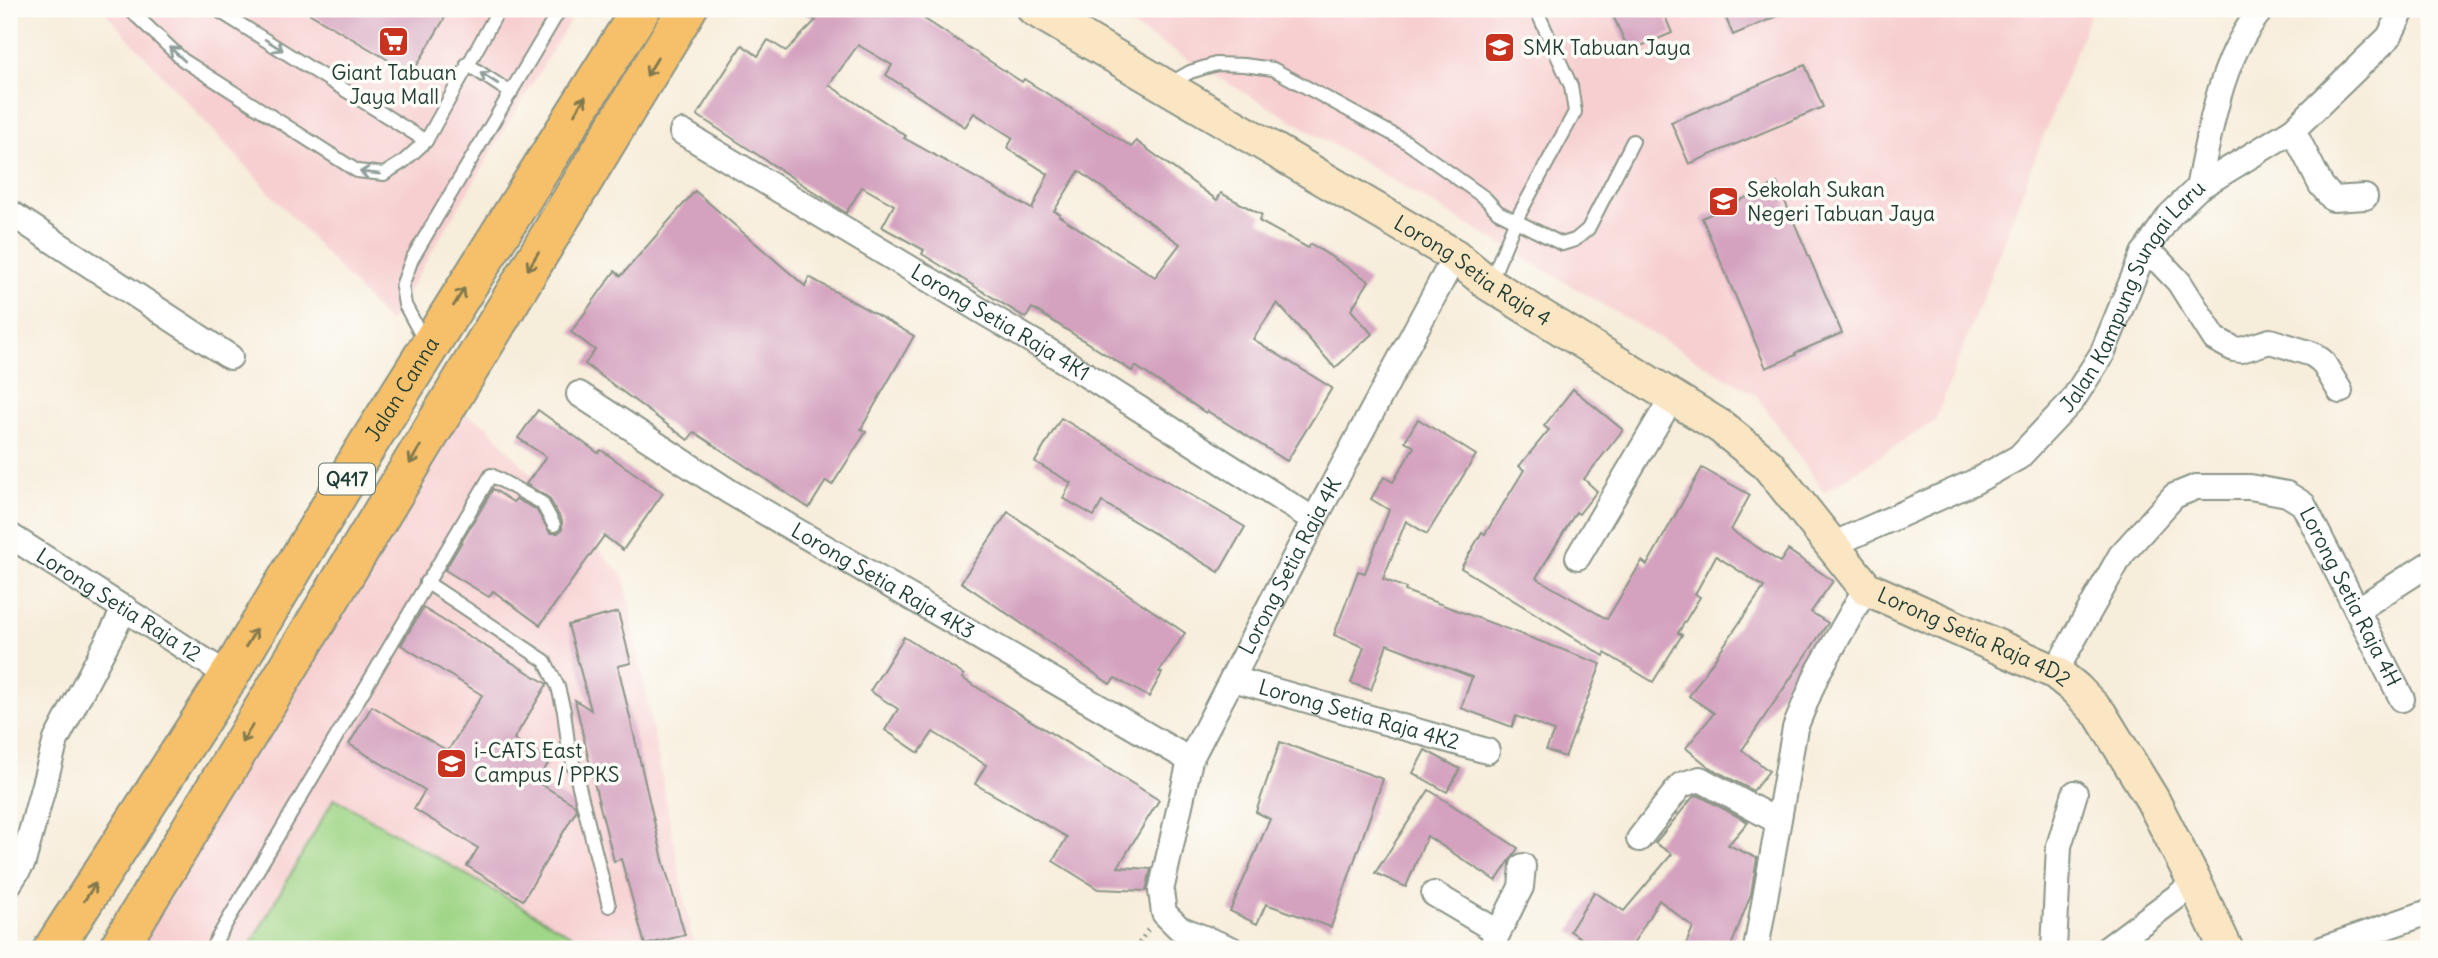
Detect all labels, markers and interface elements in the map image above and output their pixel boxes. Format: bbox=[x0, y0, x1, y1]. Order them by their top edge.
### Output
supermarket icon: Giant Tabuan Jaya Mall bbox=[377, 24, 411, 58]
school or university icon: SMK Tabuan Jaya bbox=[1483, 31, 1517, 65]
place label: SMK Tabuan Jaya bbox=[1523, 34, 1691, 61]
one-way arrow bbox=[263, 39, 283, 53]
one-way arrow bbox=[169, 46, 186, 63]
one-way arrow bbox=[645, 57, 659, 77]
place label: Giant Tabuan Jaya Mall bbox=[331, 59, 457, 110]
one-way arrow bbox=[480, 71, 499, 86]
one-way arrow bbox=[574, 95, 588, 115]
one-way arrow bbox=[359, 166, 381, 179]
street label: Jalan Kampung Sungai Laru bbox=[2054, 174, 2211, 418]
place label: Sekolah Sukan Negeri Tabuan Jaya bbox=[1747, 176, 1935, 227]
school or university icon: Sekolah Sukan Negeri Tabuan Jaya bbox=[1707, 185, 1741, 219]
street label: Lorong Setia Raja 4 bbox=[1389, 209, 1556, 332]
one-way arrow bbox=[526, 251, 540, 271]
street label: Lorong Setia Raja 4K1 bbox=[906, 258, 1095, 387]
one-way arrow bbox=[453, 288, 467, 308]
street label: Jalan Canna bbox=[359, 332, 445, 446]
one-way arrow bbox=[408, 445, 422, 465]
road number: Q417 bbox=[319, 464, 375, 494]
street label: Lorong Setia Raja 4K bbox=[1233, 473, 1347, 659]
street label: Lorong Setia Raja 4H bbox=[2294, 502, 2407, 691]
street label: Lorong Setia Raja 4K3 bbox=[787, 517, 980, 645]
street label: Lorong Setia Raja 12 bbox=[31, 542, 206, 668]
street label: Lorong Setia Raja 4D2 bbox=[1873, 581, 2077, 692]
one-way arrow bbox=[245, 629, 259, 649]
street label: Lorong Setia Raja 4K2 bbox=[1256, 673, 1463, 756]
one-way arrow bbox=[240, 724, 254, 744]
place label: i-CATS East Campus / PPKS bbox=[474, 737, 619, 788]
school or university icon: i-CATS East Campus / PPKS bbox=[434, 746, 468, 780]
one-way arrow bbox=[82, 883, 97, 902]

